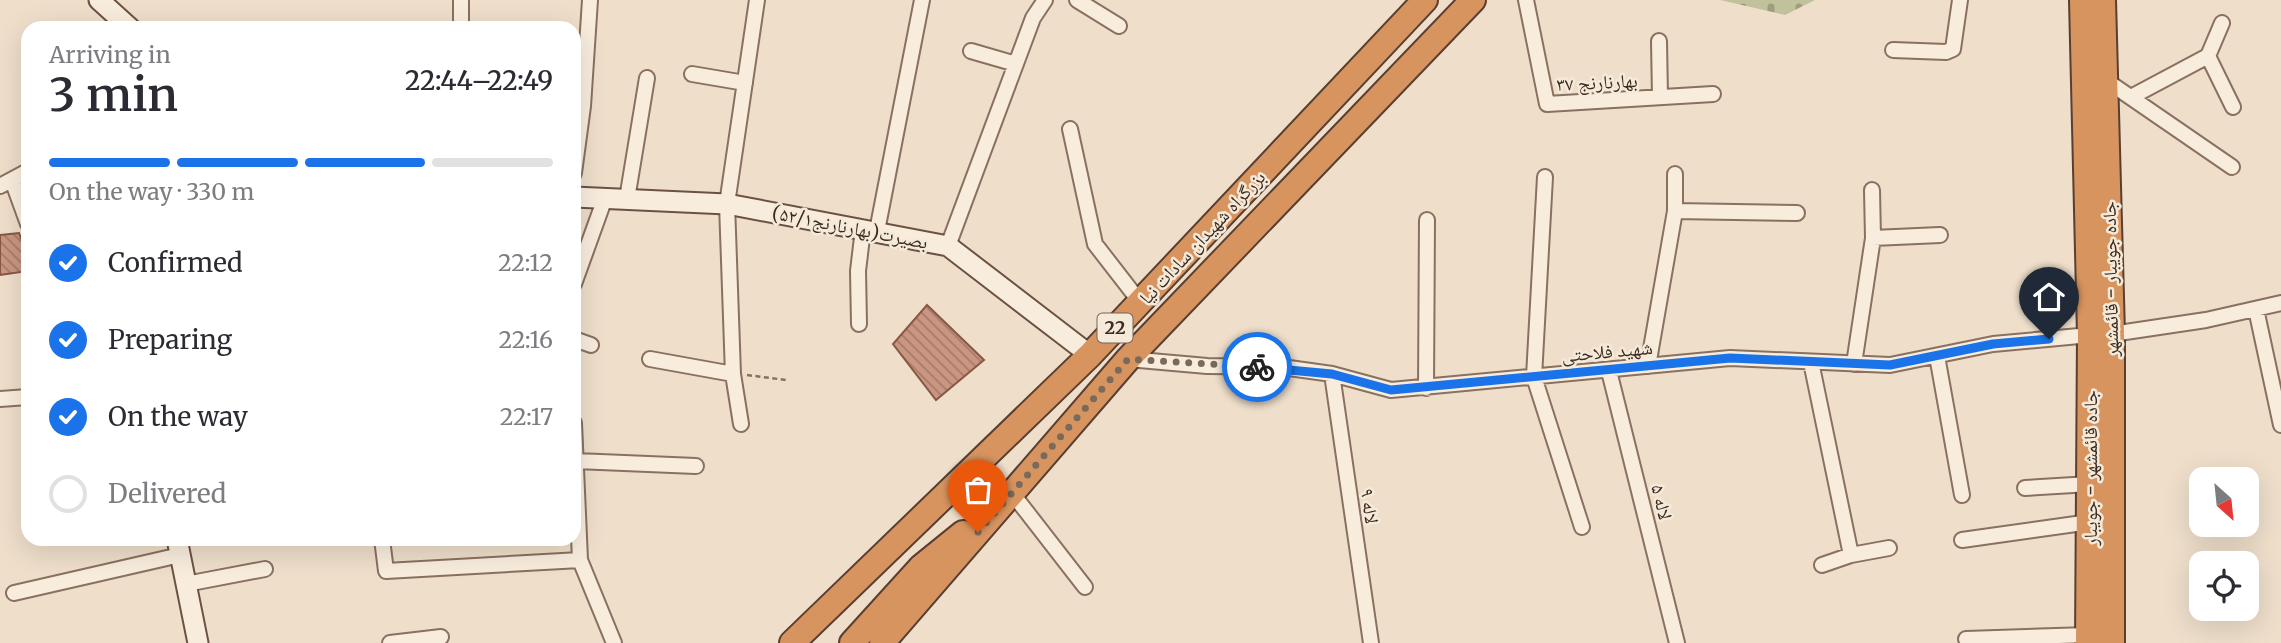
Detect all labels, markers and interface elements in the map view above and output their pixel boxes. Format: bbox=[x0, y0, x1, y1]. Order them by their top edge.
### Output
text: Arriving in bbox=[49, 40, 171, 69]
text: 22:44–22:49 bbox=[405, 64, 553, 97]
text: 3 min bbox=[49, 66, 178, 124]
street label: بهارنارنج ۳۷ bbox=[1556, 68, 1638, 97]
street label: بزرگراه شهیدان سادات نیا bbox=[1134, 165, 1270, 309]
text: On the way · 330 m bbox=[49, 177, 254, 206]
street label: بصیرت(بهارنارنج۵۲/۱) bbox=[770, 200, 930, 255]
street label: جاده جویبار - قائمشهر bbox=[2097, 201, 2123, 358]
icon: check bbox=[49, 244, 87, 282]
text: Confirmed bbox=[108, 246, 243, 279]
text: 22:12 bbox=[498, 248, 553, 277]
pin bbox=[2019, 267, 2079, 339]
icon: home bbox=[2030, 278, 2068, 316]
road number: 22 bbox=[1098, 314, 1132, 342]
icon: check bbox=[49, 321, 87, 359]
text: Preparing bbox=[108, 323, 232, 356]
text: 22:16 bbox=[498, 325, 553, 354]
courier bbox=[1222, 332, 1292, 402]
street label: شهید فلاحتی bbox=[1560, 335, 1654, 367]
icon: bike bbox=[1238, 348, 1276, 386]
street label: جاده قائمشهر - جویبار bbox=[2078, 390, 2102, 547]
icon: check bbox=[49, 398, 87, 436]
text: On the way bbox=[108, 400, 248, 433]
text: 22:17 bbox=[500, 402, 553, 431]
pin bbox=[948, 460, 1008, 532]
north arrow bbox=[2189, 467, 2259, 537]
map controls bbox=[2189, 467, 2259, 621]
icon: bag bbox=[959, 471, 997, 509]
text: Delivered bbox=[108, 477, 227, 510]
street label: لاله ۵ bbox=[1646, 482, 1678, 522]
street label: لاله ۹ bbox=[1356, 487, 1384, 525]
button: locate bbox=[2189, 551, 2259, 621]

